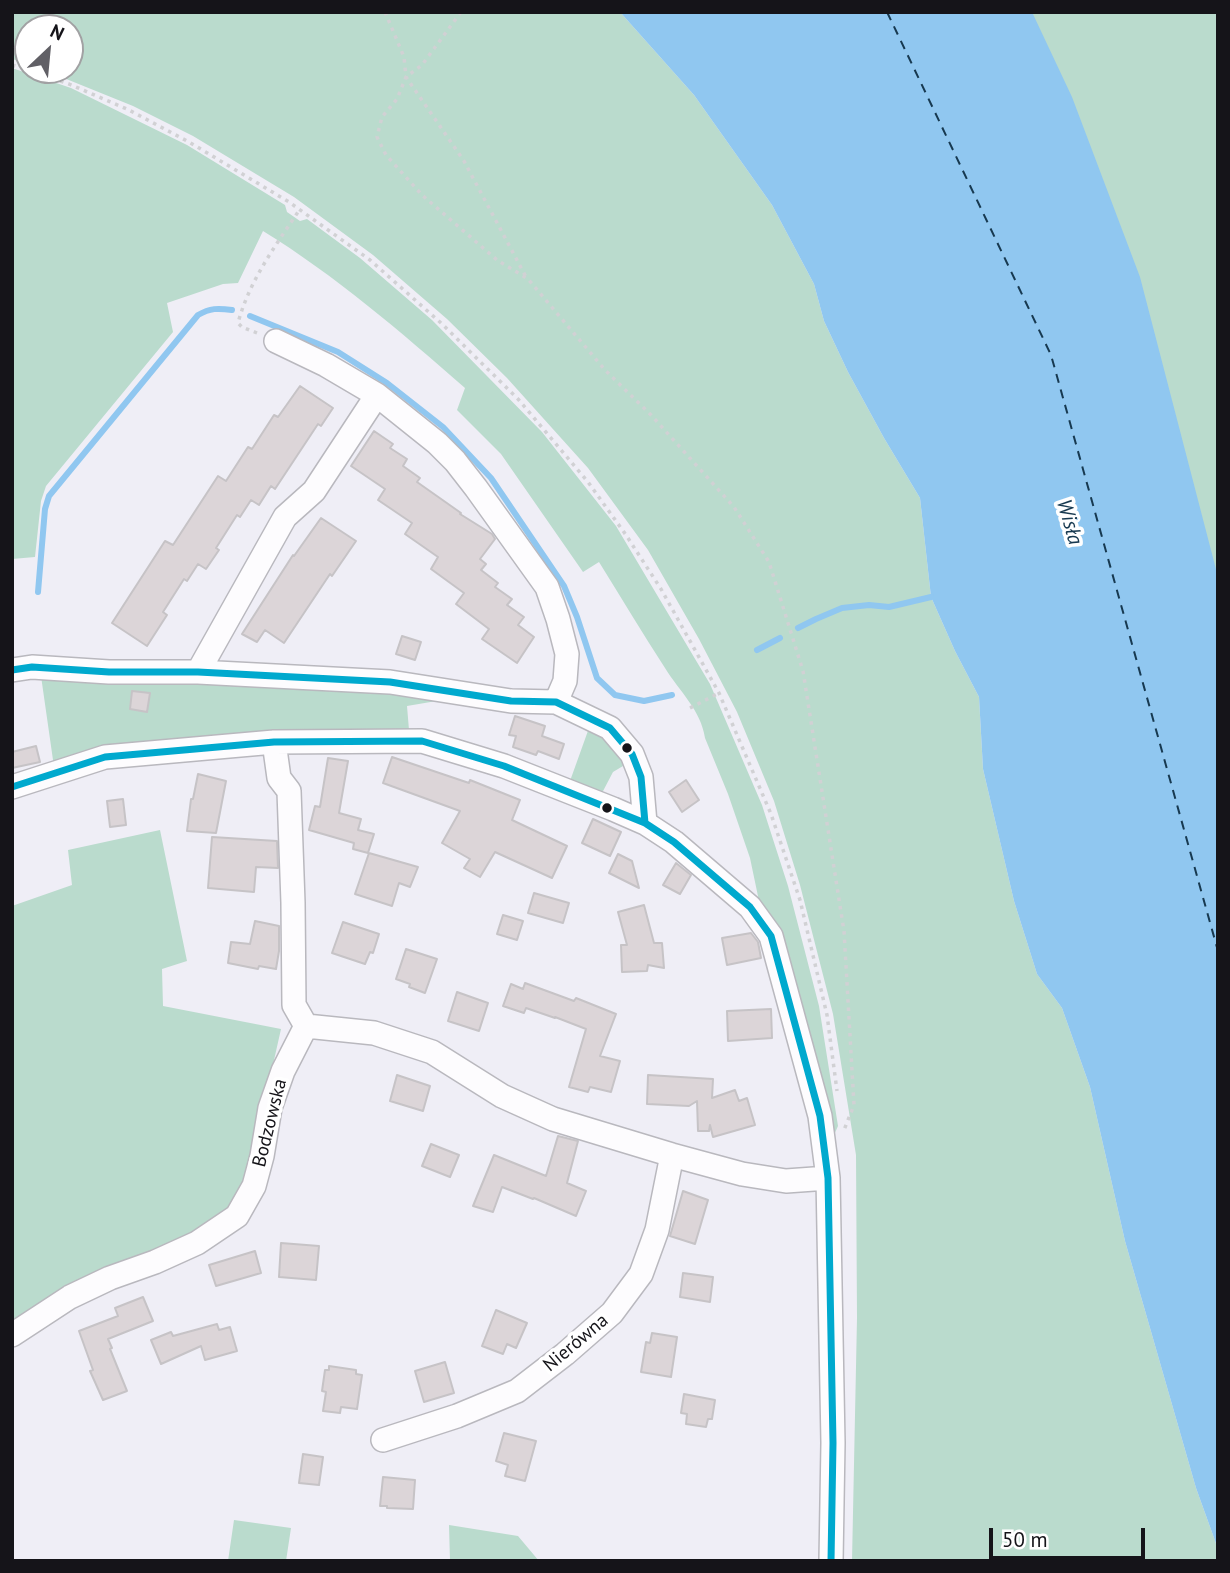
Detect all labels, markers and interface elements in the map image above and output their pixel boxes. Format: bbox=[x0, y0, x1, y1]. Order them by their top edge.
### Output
north arrow bbox=[14, 14, 84, 84]
text: N bbox=[46, 18, 68, 45]
water label: Wisła bbox=[1051, 496, 1087, 548]
unlabelled marker bbox=[620, 741, 634, 755]
unlabelled marker bbox=[600, 801, 614, 815]
street label: Bodzowska bbox=[248, 1077, 292, 1169]
street label: Nierówna bbox=[539, 1309, 613, 1377]
scale bar bbox=[992, 1514, 1148, 1558]
text: 50 m bbox=[1002, 1526, 1048, 1553]

